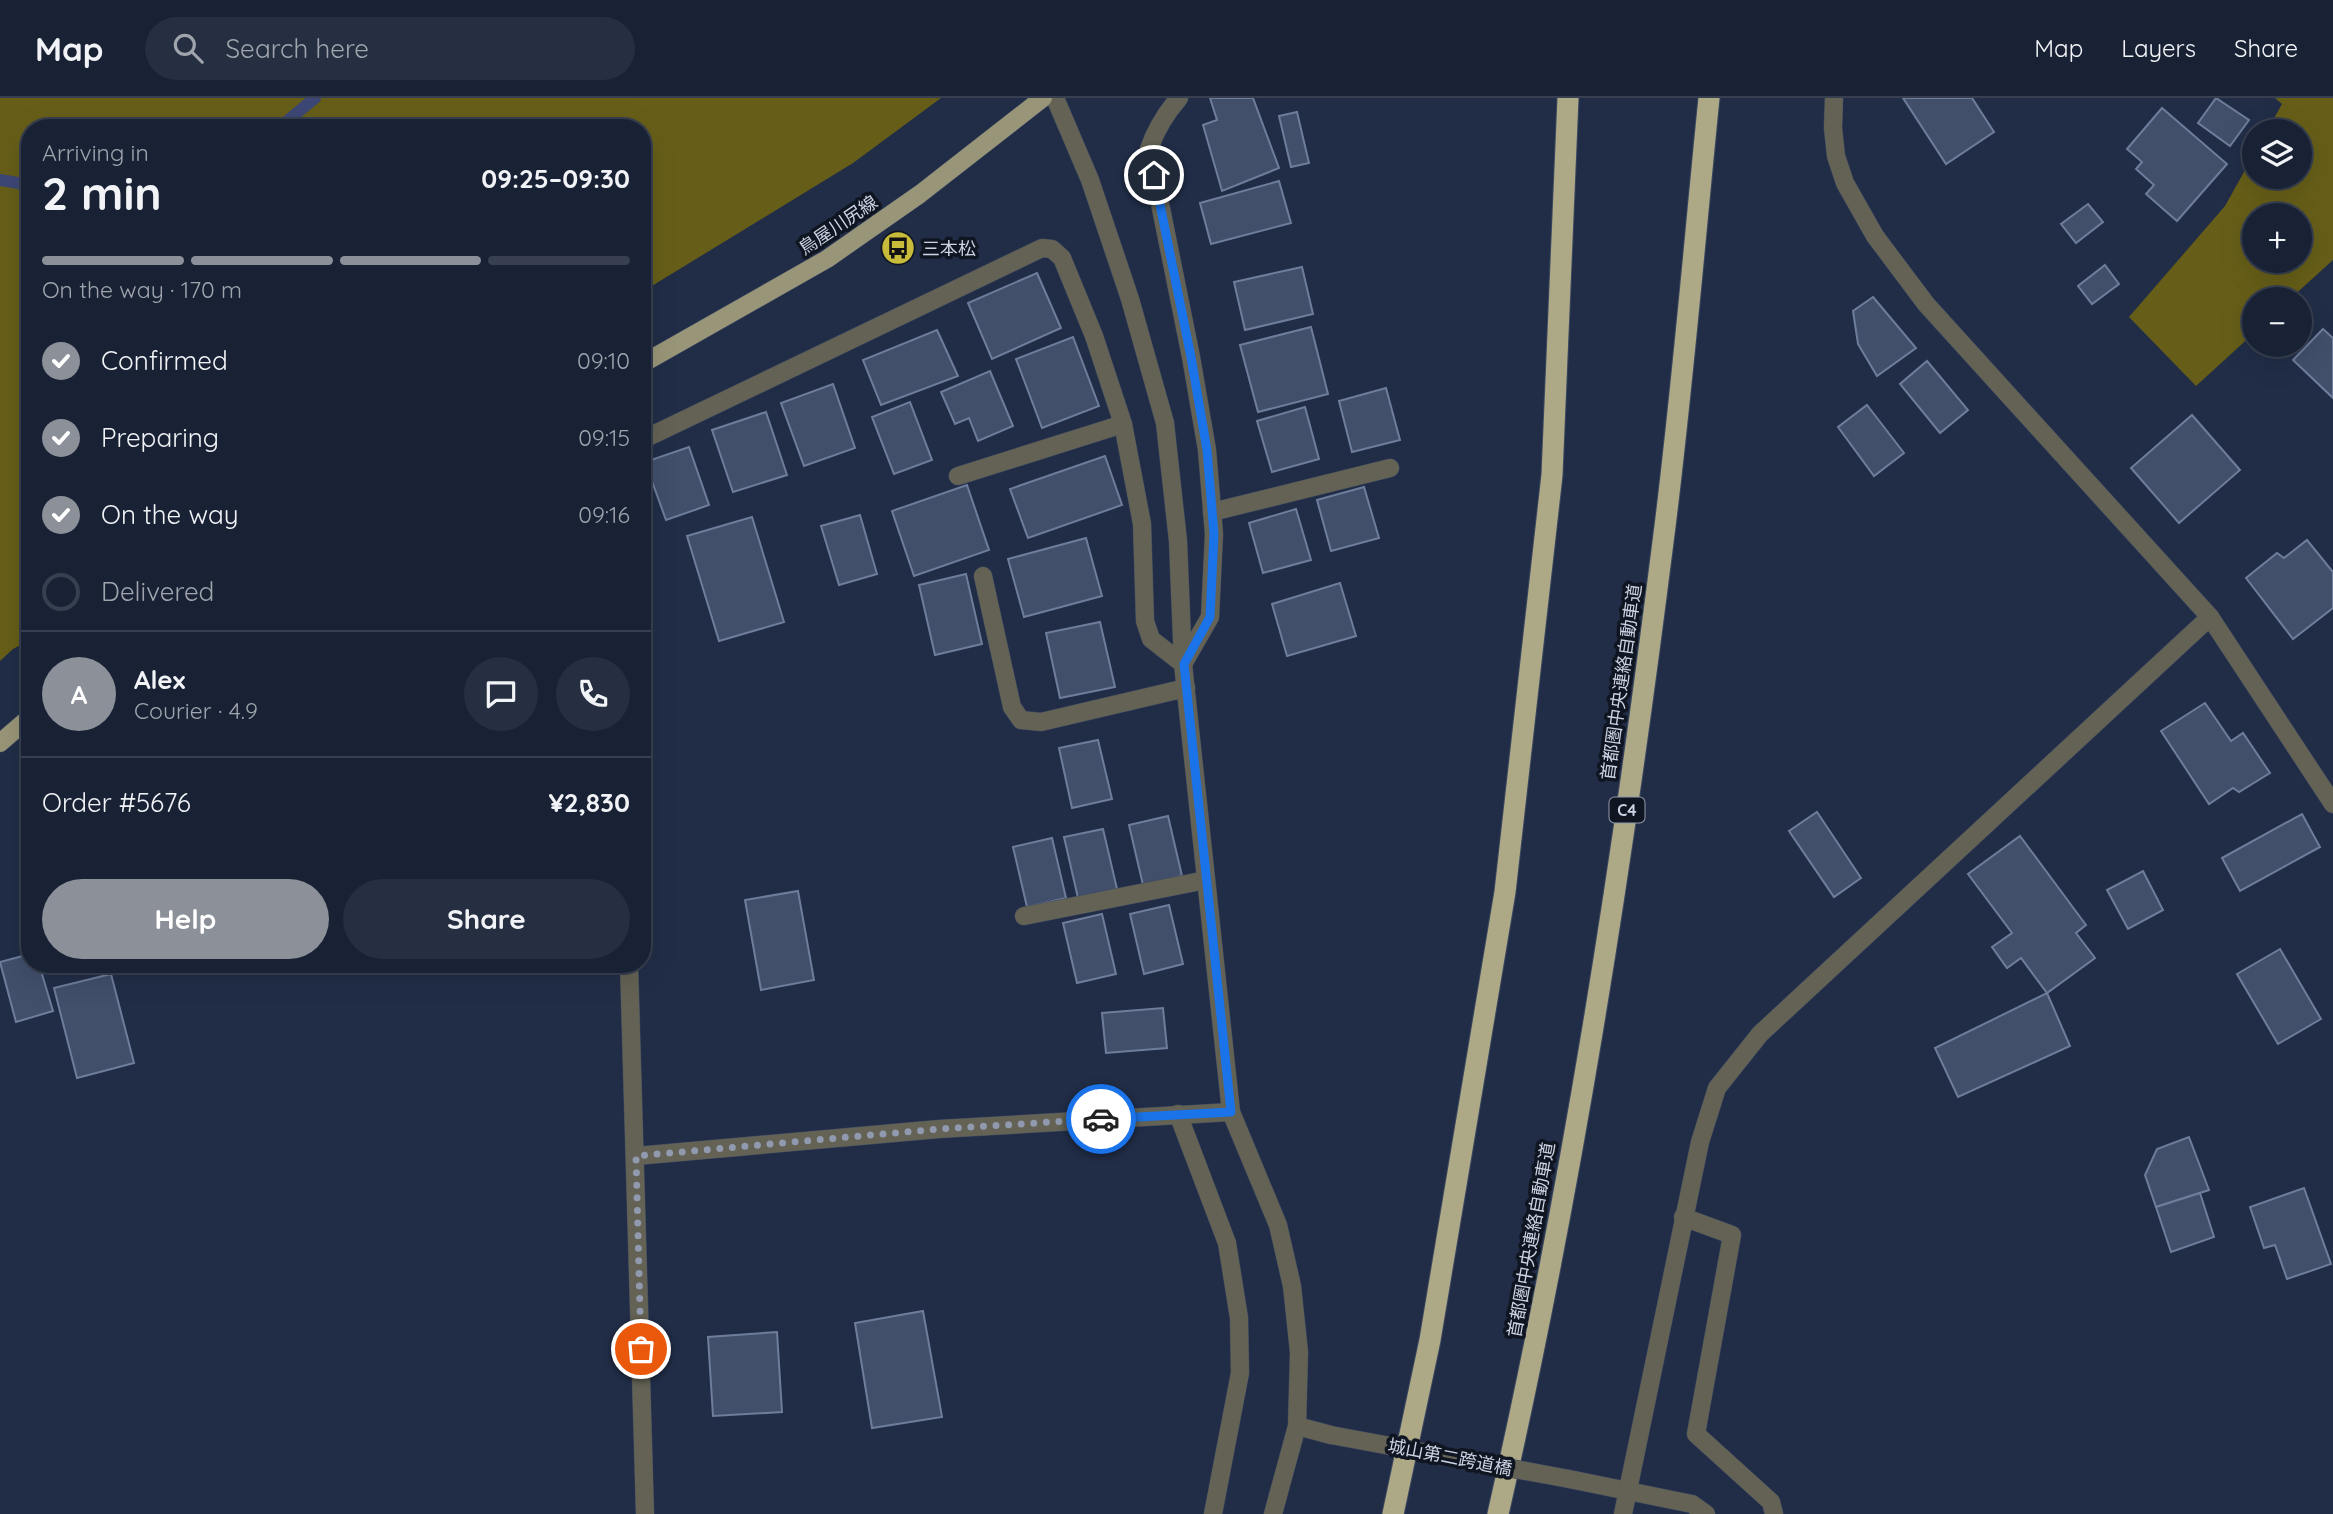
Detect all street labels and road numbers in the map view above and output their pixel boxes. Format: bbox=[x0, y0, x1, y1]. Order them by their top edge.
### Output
street label: 鳥屋川尻線 bbox=[794, 190, 882, 260]
street label: 首都圏中央連絡自動車道 bbox=[1596, 582, 1646, 782]
road number: C4 bbox=[1610, 797, 1644, 822]
street label: 首都圏中央連絡自動車道 bbox=[1502, 1141, 1560, 1339]
street label: 城山第二跨道橋 bbox=[1386, 1434, 1514, 1480]

